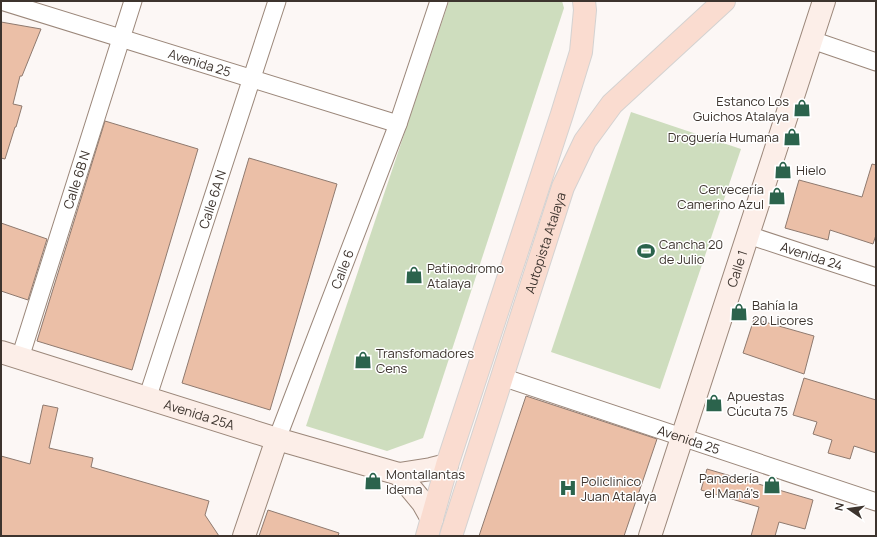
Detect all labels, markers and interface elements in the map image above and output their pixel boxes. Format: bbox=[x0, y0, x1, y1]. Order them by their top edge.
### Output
street label: Avenida 25 bbox=[166, 44, 233, 81]
place label: Estanco Los Guichos Atalaya bbox=[693, 92, 789, 125]
shop icon: Estanco Los Guichos Atalaya bbox=[792, 98, 812, 118]
shop icon: Droguería Humana bbox=[782, 127, 802, 147]
place label: Droguería Humana bbox=[668, 128, 779, 146]
street label: Calle 6B N bbox=[59, 148, 94, 211]
shop icon: Hielo bbox=[773, 160, 793, 180]
place label: Hielo bbox=[796, 161, 827, 179]
street label: Calle 6A N bbox=[194, 168, 230, 231]
place label: Cervecería Camerino Azul bbox=[677, 180, 764, 213]
shop icon: Cervecería Camerino Azul bbox=[767, 186, 787, 206]
street label: Autopista Atalaya bbox=[520, 190, 570, 296]
place label: Cancha 20 de Julio bbox=[659, 235, 723, 268]
street label: Avenida 24 bbox=[778, 237, 845, 275]
sports icon: Cancha 20 de Julio bbox=[636, 241, 656, 261]
street label: Calle 6 bbox=[327, 247, 358, 291]
street label: Calle 1 bbox=[722, 248, 751, 290]
place label: Patinodromo Atalaya bbox=[427, 259, 504, 292]
shop icon: Patinodromo Atalaya bbox=[404, 265, 424, 285]
place label: Bahía la 20 Licores bbox=[752, 296, 813, 329]
shop icon: Bahía la 20 Licores bbox=[729, 302, 749, 322]
place label: Transfomadores Cens bbox=[376, 344, 474, 377]
shop icon: Transfomadores Cens bbox=[353, 350, 373, 370]
place label: Apuestas Cúcuta 75 bbox=[727, 387, 788, 420]
shop icon: Apuestas Cúcuta 75 bbox=[704, 393, 724, 413]
street label: Avenida 25A bbox=[162, 395, 237, 434]
street label: Avenida 25 bbox=[655, 421, 722, 458]
place label: Montallantas Idema bbox=[386, 465, 465, 498]
place label: Panadería el Maná's bbox=[699, 469, 759, 502]
shop icon: Montallantas Idema bbox=[363, 471, 383, 491]
place label: Policlinico Juan Atalaya bbox=[581, 472, 656, 505]
shop icon: Panadería el Maná's bbox=[762, 475, 782, 495]
hospital icon: Policlinico Juan Atalaya bbox=[558, 478, 578, 498]
north arrow bbox=[829, 489, 869, 529]
text: N bbox=[831, 501, 847, 512]

